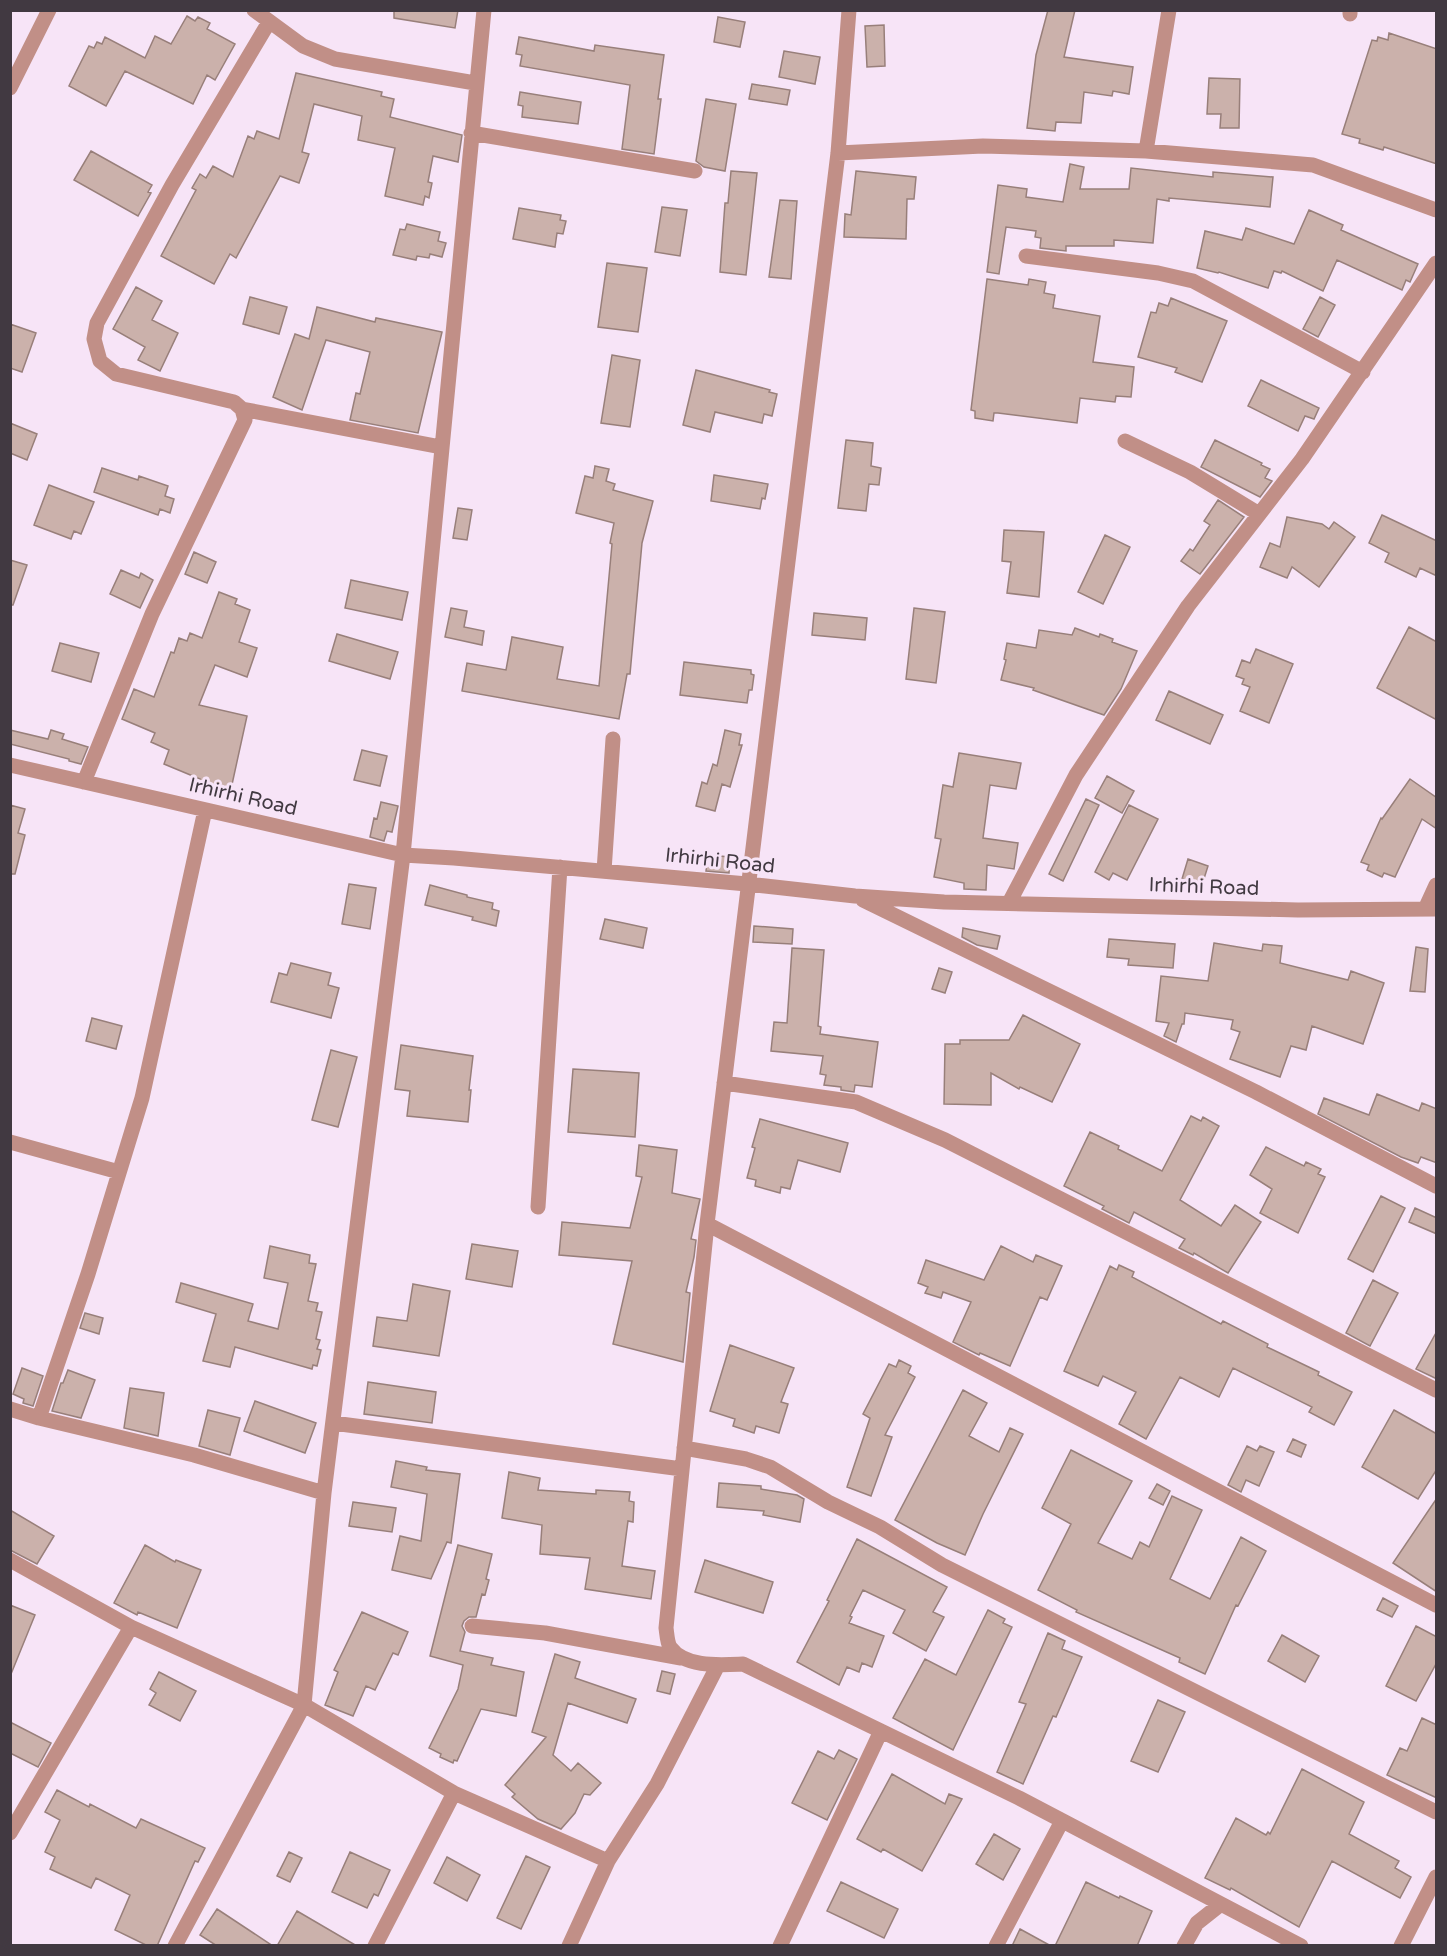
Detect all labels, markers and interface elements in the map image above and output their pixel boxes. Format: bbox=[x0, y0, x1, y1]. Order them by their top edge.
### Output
street label: Irhirhi Road bbox=[186, 773, 300, 821]
street label: Irhirhi Road bbox=[664, 843, 776, 879]
street label: Irhirhi Road bbox=[1148, 873, 1260, 901]

